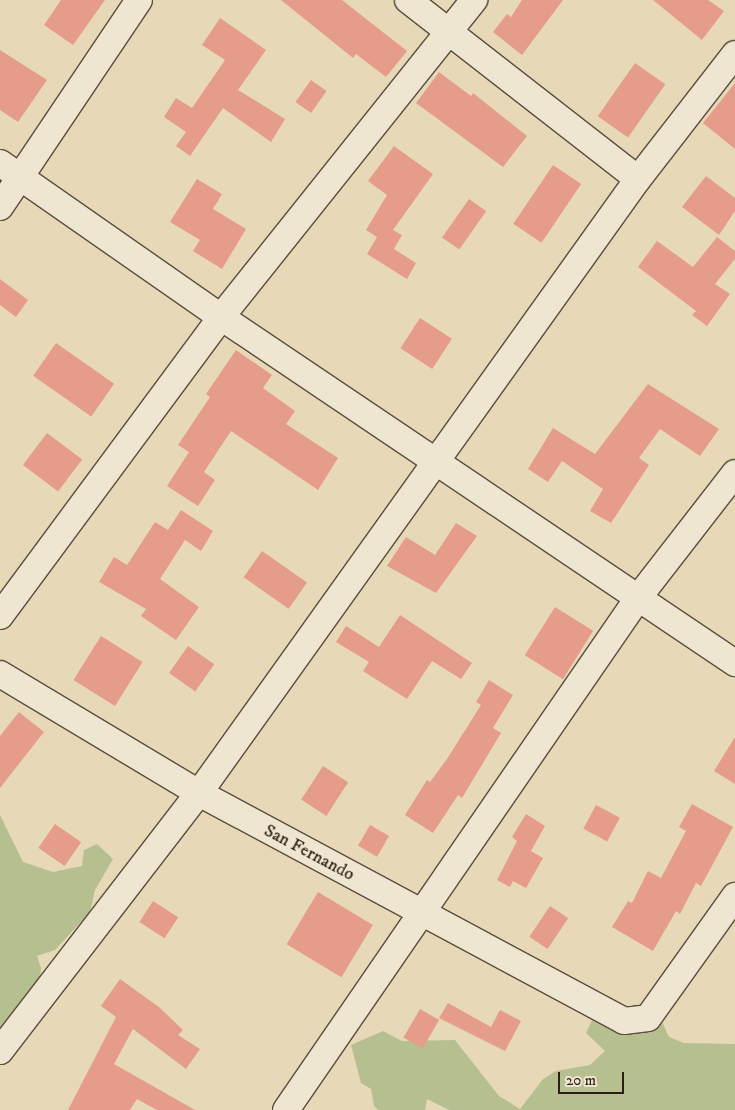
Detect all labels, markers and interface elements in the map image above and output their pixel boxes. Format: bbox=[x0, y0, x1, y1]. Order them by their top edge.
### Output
street label: San Fernando bbox=[260, 820, 358, 886]
scale bar bbox=[560, 1062, 626, 1094]
text: 20 m bbox=[566, 1071, 596, 1090]

